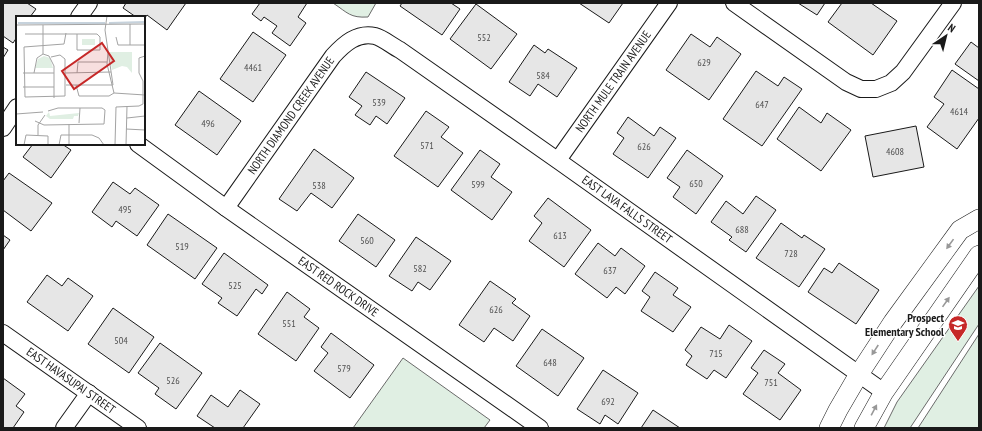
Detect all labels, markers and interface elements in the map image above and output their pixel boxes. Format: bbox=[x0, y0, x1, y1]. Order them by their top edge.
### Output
inset map bbox=[16, 16, 145, 145]
north arrow bbox=[926, 16, 966, 56]
text: N bbox=[945, 20, 958, 35]
street label: NORTH MULE TRAIN AVENUE bbox=[572, 28, 654, 135]
house number: 552 bbox=[477, 31, 491, 44]
street label: NORTH DIAMOND CREEK AVENUE bbox=[244, 54, 337, 177]
house number: 629 bbox=[697, 56, 711, 69]
house number: 4461 bbox=[244, 61, 262, 74]
house number: 584 bbox=[536, 69, 550, 82]
house number: 539 bbox=[372, 96, 386, 109]
house number: 647 bbox=[755, 98, 769, 111]
house number: 4614 bbox=[950, 105, 969, 118]
house number: 496 bbox=[201, 117, 215, 130]
house number: 571 bbox=[420, 139, 434, 152]
house number: 626 bbox=[637, 140, 651, 153]
house number: 4608 bbox=[886, 145, 904, 158]
street label: EAST LAVA FALLS STREET bbox=[579, 172, 676, 247]
house number: 650 bbox=[689, 177, 703, 190]
house number: 599 bbox=[471, 178, 485, 191]
house number: 538 bbox=[312, 179, 326, 192]
house number: 495 bbox=[118, 203, 132, 216]
house number: 688 bbox=[735, 223, 749, 236]
house number: 613 bbox=[553, 229, 567, 242]
house number: 560 bbox=[360, 234, 374, 247]
one-way arrow bbox=[946, 239, 954, 249]
house number: 519 bbox=[175, 240, 189, 253]
house number: 728 bbox=[784, 247, 798, 260]
street label: EAST RED ROCK DRIVE bbox=[296, 253, 382, 320]
house number: 582 bbox=[413, 262, 427, 275]
house number: 637 bbox=[603, 264, 617, 277]
house number: 525 bbox=[228, 279, 242, 292]
one-way arrow bbox=[942, 297, 950, 307]
house number: 626 bbox=[489, 303, 503, 316]
place label: Prospect Elementary School bbox=[865, 310, 945, 339]
school or university icon: Prospect Elementary School bbox=[947, 314, 969, 342]
house number: 551 bbox=[282, 317, 296, 330]
house number: 504 bbox=[114, 334, 128, 347]
street label: EAST HAVASUPAI STREET bbox=[24, 344, 119, 417]
one-way arrow bbox=[871, 345, 879, 355]
house number: 715 bbox=[709, 347, 723, 360]
house number: 648 bbox=[543, 356, 557, 369]
house number: 579 bbox=[337, 362, 351, 375]
house number: 526 bbox=[166, 374, 180, 387]
house number: 751 bbox=[764, 376, 778, 389]
house number: 692 bbox=[601, 395, 615, 408]
one-way arrow bbox=[871, 404, 877, 416]

